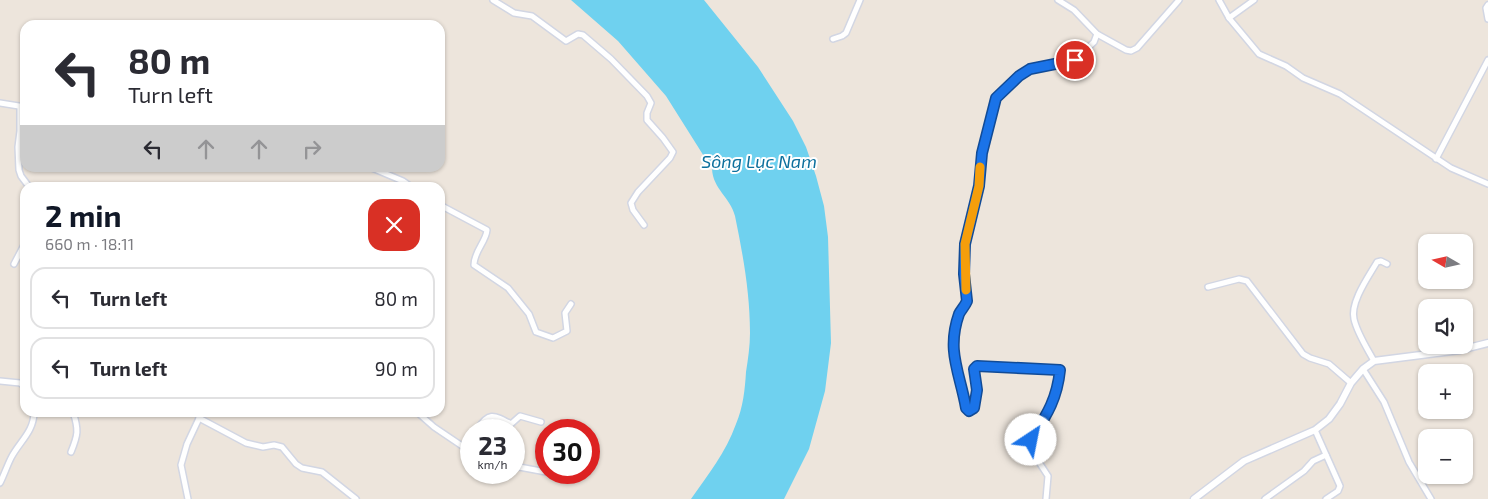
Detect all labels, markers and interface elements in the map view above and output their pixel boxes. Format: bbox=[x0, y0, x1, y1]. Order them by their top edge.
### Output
text: 80 m bbox=[128, 39, 210, 81]
pin bbox=[1054, 39, 1096, 81]
icon: left bbox=[45, 40, 110, 105]
icon: arrive bbox=[1061, 46, 1089, 74]
text: Turn left bbox=[128, 81, 213, 107]
icon: left bbox=[139, 135, 167, 163]
icon: ahead bbox=[192, 135, 220, 163]
icon: ahead bbox=[245, 135, 273, 163]
icon: right bbox=[298, 135, 326, 163]
water label: Sông Lục Nam bbox=[701, 150, 817, 172]
text: 2 min bbox=[45, 197, 122, 233]
button: close bbox=[368, 199, 420, 251]
text: 660 m · 18:11 bbox=[45, 234, 134, 253]
north arrow bbox=[1418, 234, 1472, 289]
map controls bbox=[1418, 234, 1473, 484]
icon: left bbox=[47, 284, 75, 312]
text: Turn left bbox=[90, 287, 167, 310]
text: 80 m bbox=[374, 287, 418, 310]
button: sound bbox=[1418, 299, 1473, 354]
icon: left bbox=[47, 354, 75, 382]
text: Turn left bbox=[90, 357, 167, 380]
text: 90 m bbox=[375, 357, 418, 380]
button: + bbox=[1418, 364, 1473, 419]
position arrow bbox=[1004, 413, 1056, 465]
speed limit sign: 30 bbox=[535, 419, 600, 484]
button: − bbox=[1418, 429, 1473, 484]
text: 23 bbox=[478, 430, 507, 460]
text: km/h bbox=[478, 457, 507, 471]

